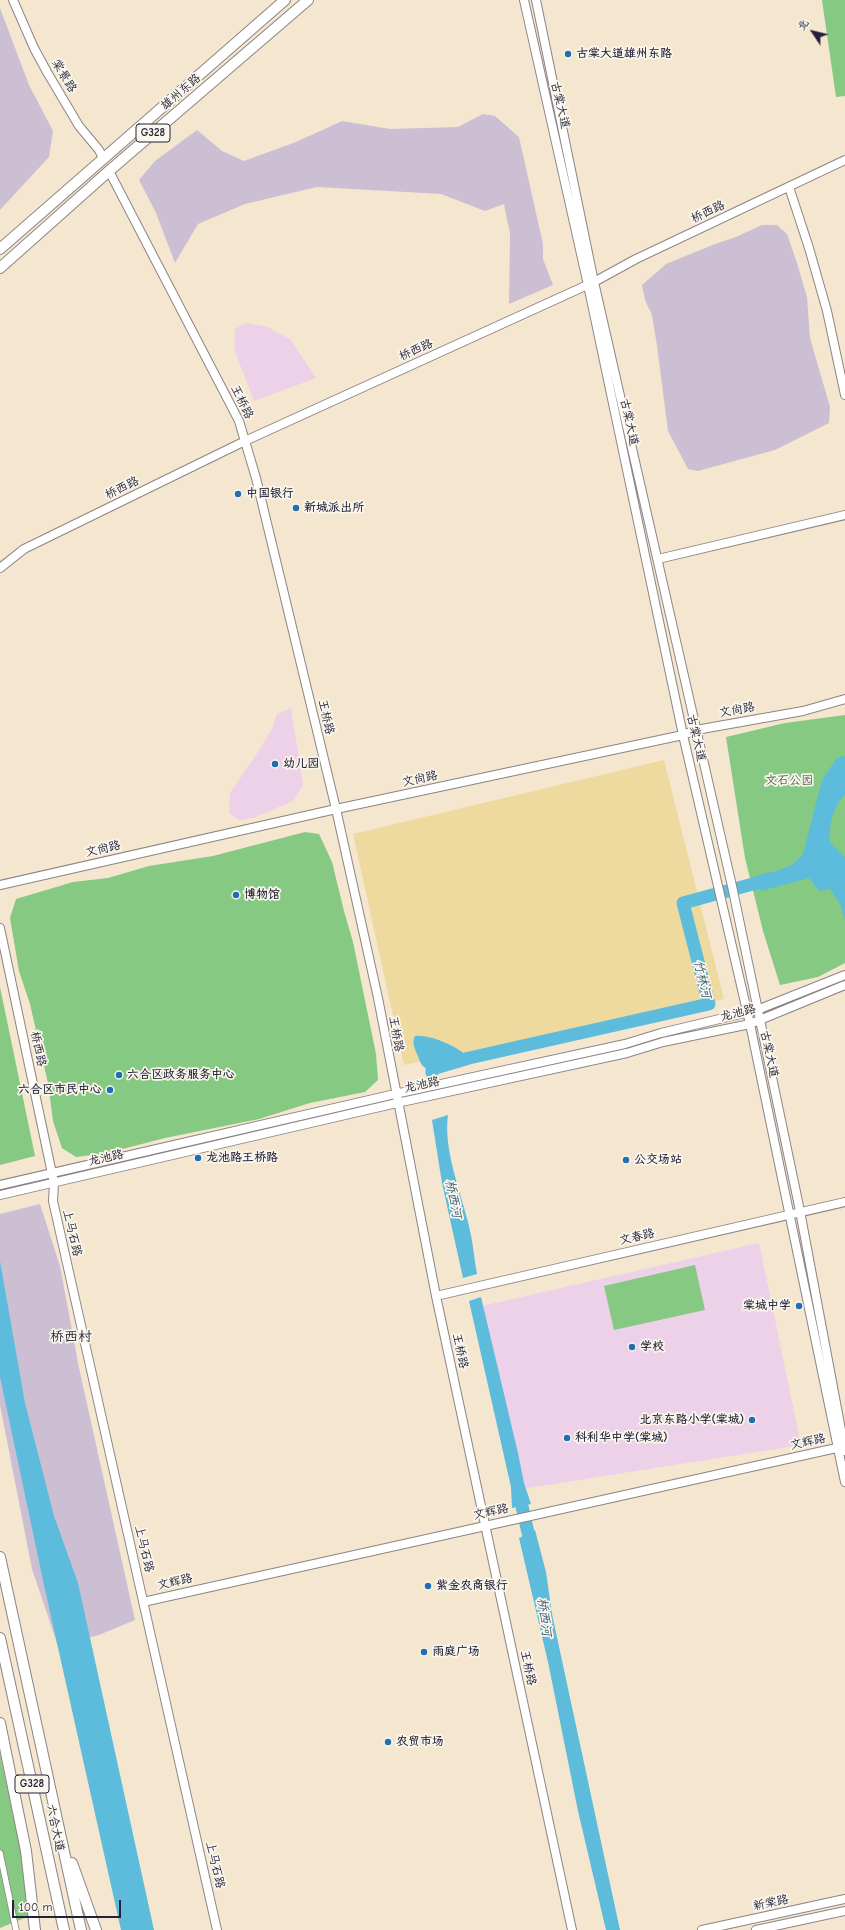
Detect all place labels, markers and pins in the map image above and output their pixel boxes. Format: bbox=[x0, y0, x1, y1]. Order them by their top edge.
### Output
place label: 古棠大道雄州东路 bbox=[576, 47, 672, 61]
marker: 古棠大道雄州东路 bbox=[563, 49, 573, 59]
place label: 中国银行 bbox=[246, 487, 294, 501]
marker: 中国银行 bbox=[233, 489, 243, 499]
place label: 新城派出所 bbox=[304, 501, 364, 515]
marker: 新城派出所 bbox=[291, 503, 301, 513]
place label: 幼儿园 bbox=[283, 757, 319, 771]
marker: 幼儿园 bbox=[270, 759, 280, 769]
place label: 博物馆 bbox=[244, 888, 280, 902]
marker: 博物馆 bbox=[231, 890, 241, 900]
place label: 六合区政务服务中心 bbox=[127, 1068, 235, 1082]
marker: 六合区政务服务中心 bbox=[114, 1070, 124, 1080]
place label: 六合区市民中心 bbox=[18, 1083, 102, 1097]
marker: 六合区市民中心 bbox=[105, 1085, 115, 1095]
place label: 龙池路王桥路 bbox=[206, 1151, 278, 1165]
marker: 龙池路王桥路 bbox=[193, 1153, 203, 1163]
place label: 公交场站 bbox=[634, 1153, 682, 1167]
marker: 公交场站 bbox=[621, 1155, 631, 1165]
place label: 棠城中学 bbox=[743, 1299, 791, 1313]
marker: 棠城中学 bbox=[794, 1301, 804, 1311]
place label: 学校 bbox=[640, 1340, 664, 1354]
marker: 学校 bbox=[627, 1342, 637, 1352]
place label: 北京东路小学(棠城) bbox=[639, 1413, 744, 1427]
marker: 北京东路小学(棠城) bbox=[747, 1415, 757, 1425]
place label: 科利华中学(棠城) bbox=[575, 1431, 668, 1445]
marker: 科利华中学(棠城) bbox=[562, 1433, 572, 1443]
place label: 紫金农商银行 bbox=[436, 1579, 508, 1593]
marker: 紫金农商银行 bbox=[423, 1581, 433, 1591]
place label: 雨庭广场 bbox=[432, 1645, 480, 1659]
marker: 雨庭广场 bbox=[419, 1647, 429, 1657]
place label: 农贸市场 bbox=[396, 1735, 444, 1749]
marker: 农贸市场 bbox=[383, 1737, 393, 1747]

